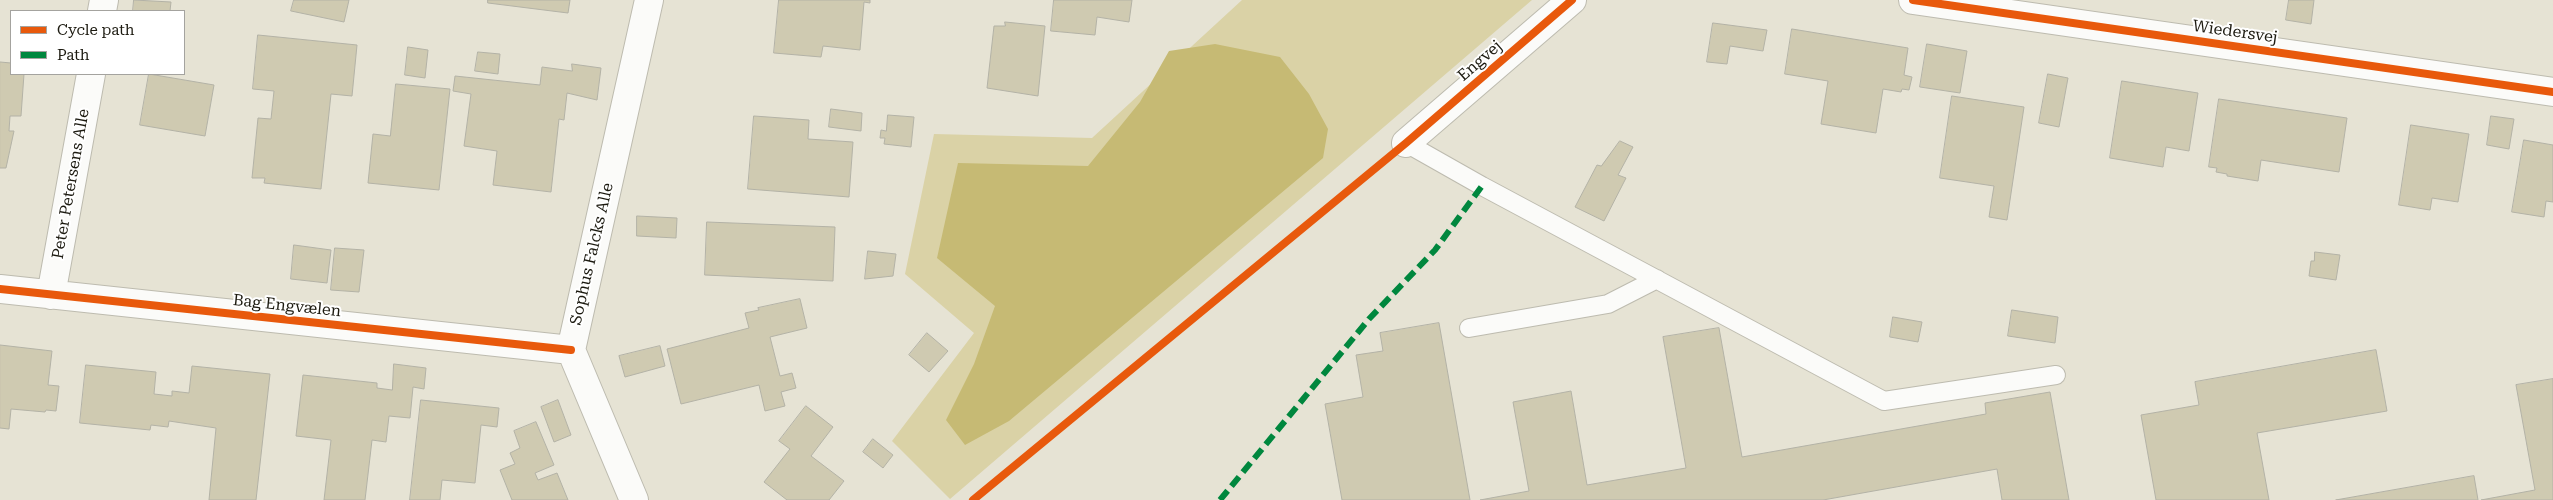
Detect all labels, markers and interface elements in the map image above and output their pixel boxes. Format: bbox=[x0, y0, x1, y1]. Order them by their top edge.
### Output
legend bbox=[10, 10, 185, 75]
street label: Wiedersvej bbox=[2191, 17, 2279, 47]
text: Cycle path bbox=[57, 21, 134, 39]
street label: Engvej bbox=[1454, 37, 1506, 85]
text: Path bbox=[57, 46, 90, 64]
street label: Peter Petersens Alle bbox=[48, 107, 94, 261]
street label: Sophus Falcks Alle bbox=[566, 181, 618, 327]
street label: Bag Engvælen bbox=[232, 291, 342, 321]

